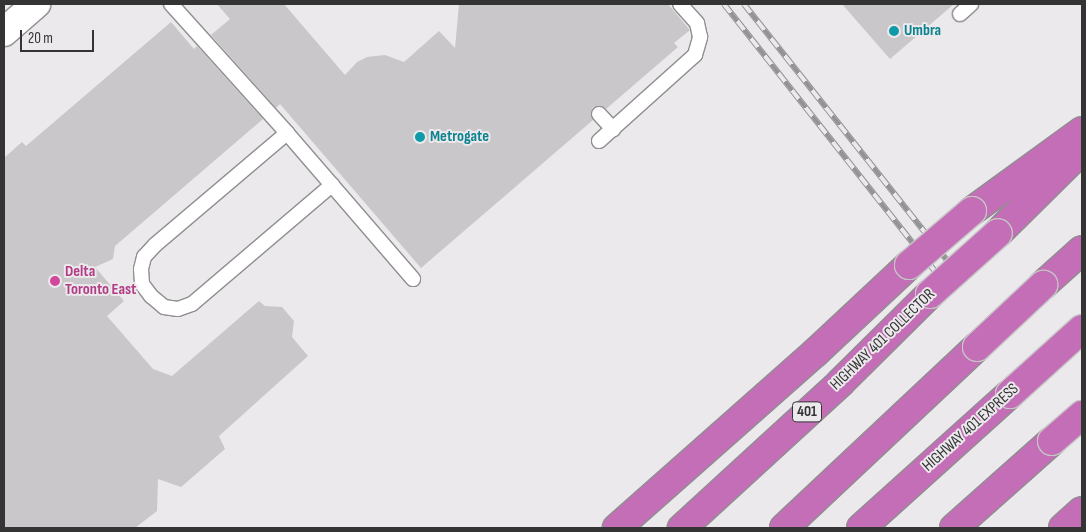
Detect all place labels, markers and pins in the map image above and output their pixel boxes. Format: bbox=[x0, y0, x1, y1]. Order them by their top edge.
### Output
place label: Umbra bbox=[904, 21, 941, 41]
marker: Umbra bbox=[888, 25, 900, 37]
place label: Metrogate bbox=[430, 127, 489, 147]
marker: Metrogate bbox=[414, 131, 426, 143]
place label: Delta Toronto East bbox=[65, 262, 136, 300]
marker: Delta Toronto East bbox=[49, 275, 61, 287]

